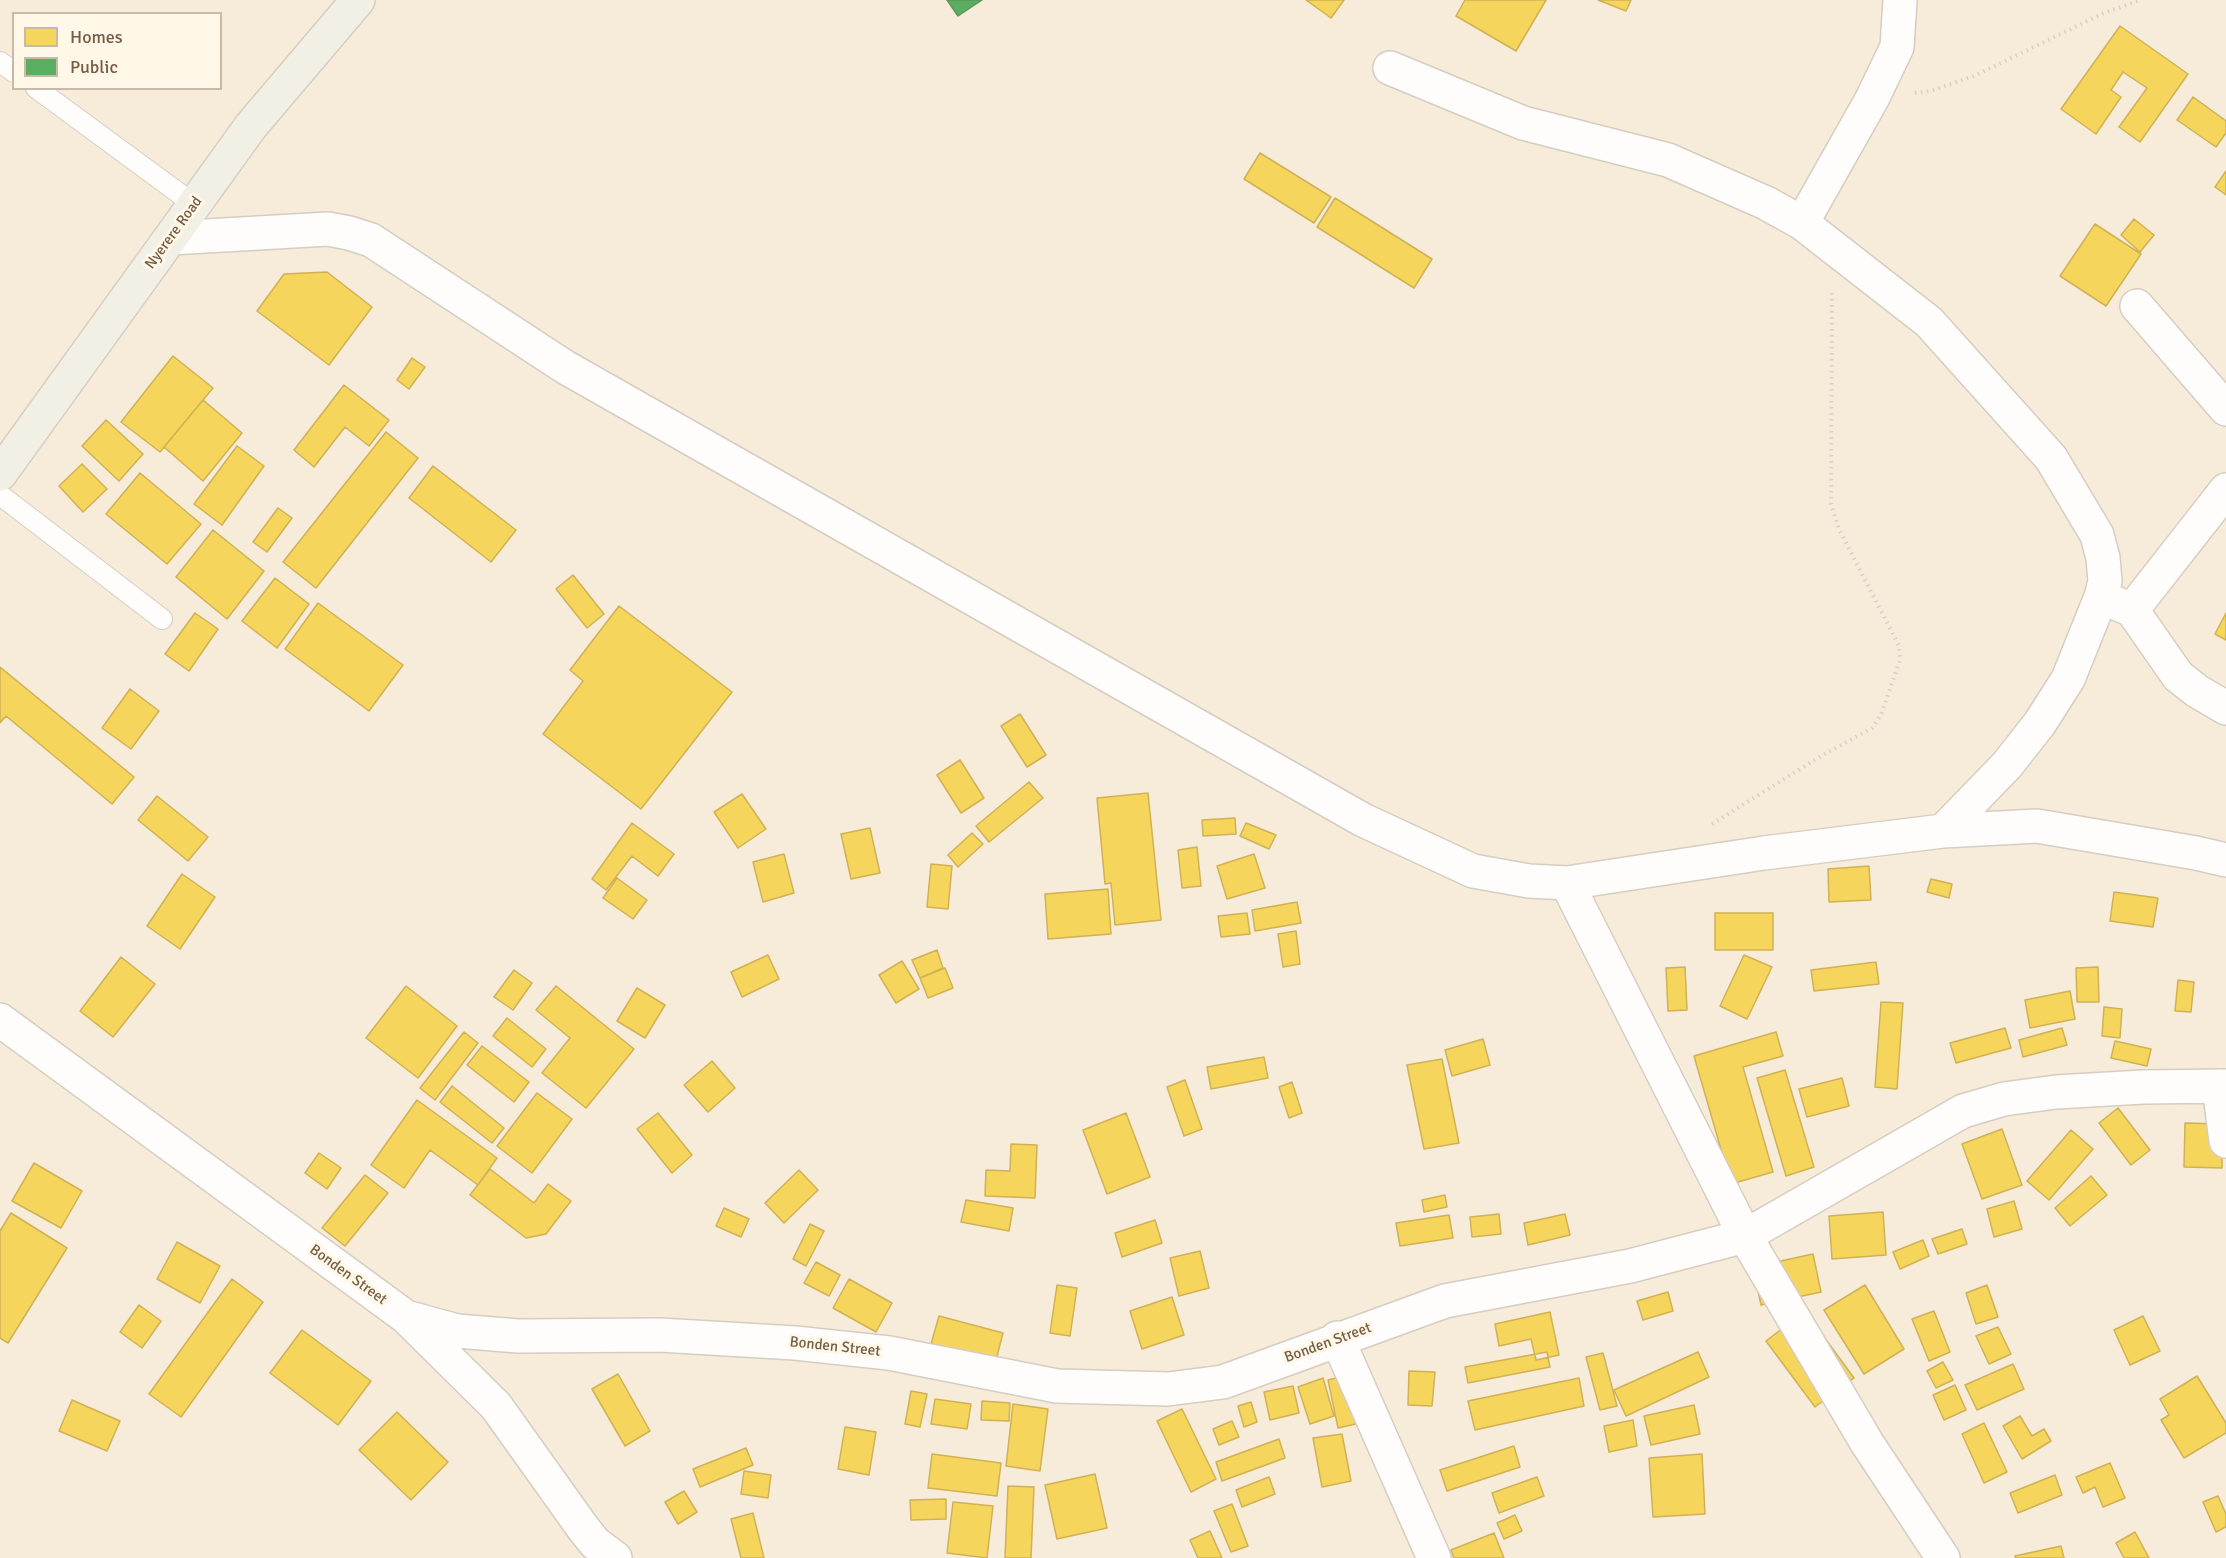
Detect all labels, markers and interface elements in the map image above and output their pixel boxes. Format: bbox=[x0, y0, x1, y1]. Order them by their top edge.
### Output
legend bbox=[12, 12, 222, 90]
text: Homes bbox=[70, 26, 123, 48]
text: Public bbox=[70, 56, 118, 78]
street label: Nyerere Road bbox=[142, 193, 206, 273]
street label: Bonden Street bbox=[306, 1241, 390, 1309]
street label: Bonden Street bbox=[1282, 1319, 1374, 1367]
street label: Bonden Street bbox=[789, 1333, 881, 1361]

